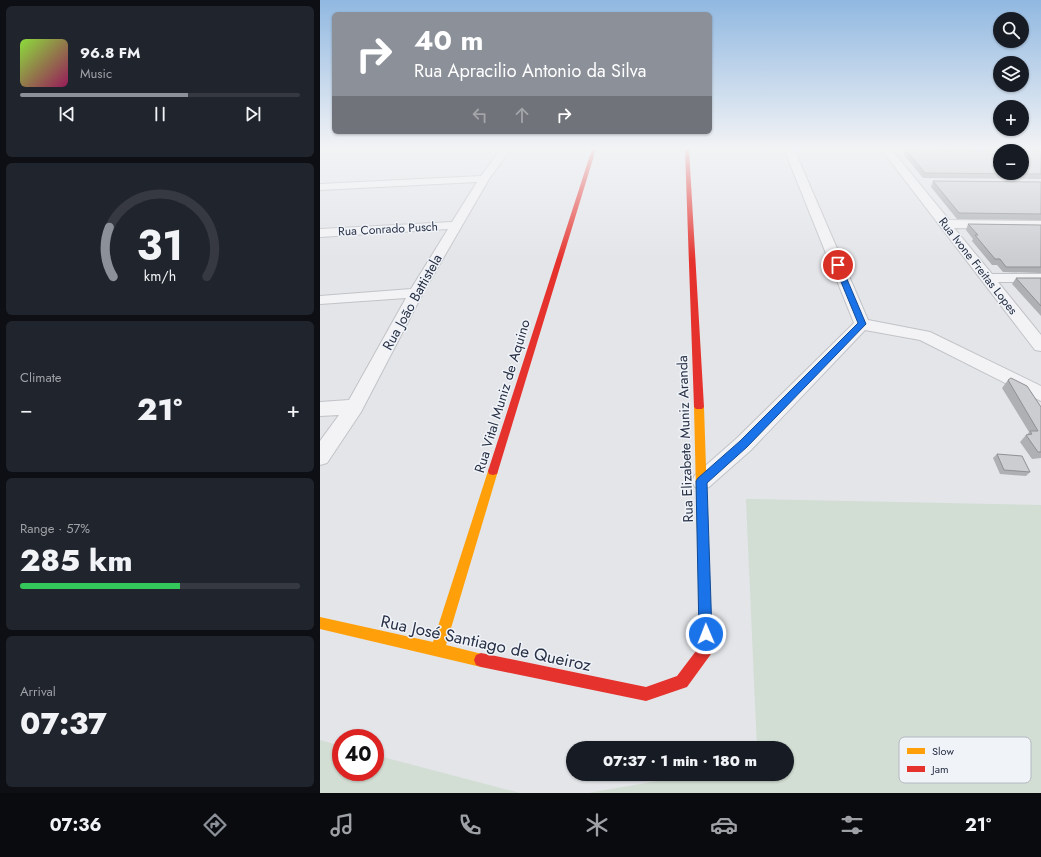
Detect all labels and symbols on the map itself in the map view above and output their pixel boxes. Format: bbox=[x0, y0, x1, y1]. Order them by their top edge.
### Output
street label: Rua Ivone Freitas Lopes bbox=[934, 214, 1022, 319]
street label: Rua Conrado Pusch bbox=[338, 217, 438, 241]
pin bbox=[821, 248, 855, 282]
street label: Rua João Battistela bbox=[377, 250, 447, 354]
street label: Rua Vital Muniz de Aquino bbox=[469, 317, 535, 475]
street label: Rua Elizabete Muniz Aranda bbox=[672, 355, 698, 523]
street label: Rua José Santiago de Queiroz bbox=[379, 609, 594, 677]
position arrow bbox=[685, 613, 727, 655]
speed limit sign: 40 bbox=[332, 729, 384, 781]
legend bbox=[899, 737, 1031, 783]
text: Slow bbox=[932, 743, 954, 759]
text: Jam bbox=[930, 761, 949, 777]

